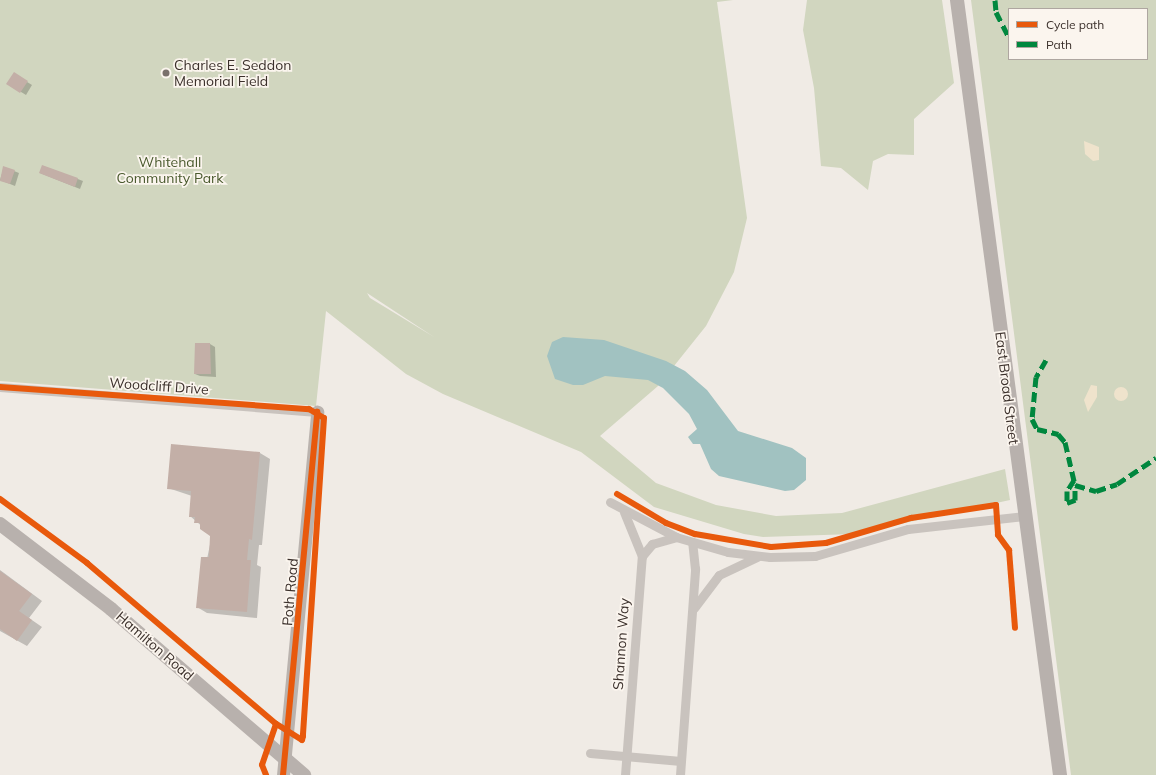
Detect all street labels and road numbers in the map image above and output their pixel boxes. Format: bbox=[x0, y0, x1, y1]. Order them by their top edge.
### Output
street label: East Broad Street bbox=[992, 331, 1022, 445]
street label: Woodcliff Drive bbox=[109, 374, 209, 398]
street label: Poth Road bbox=[279, 557, 301, 627]
street label: Shannon Way bbox=[609, 597, 633, 691]
street label: Hamilton Road bbox=[113, 608, 197, 684]

